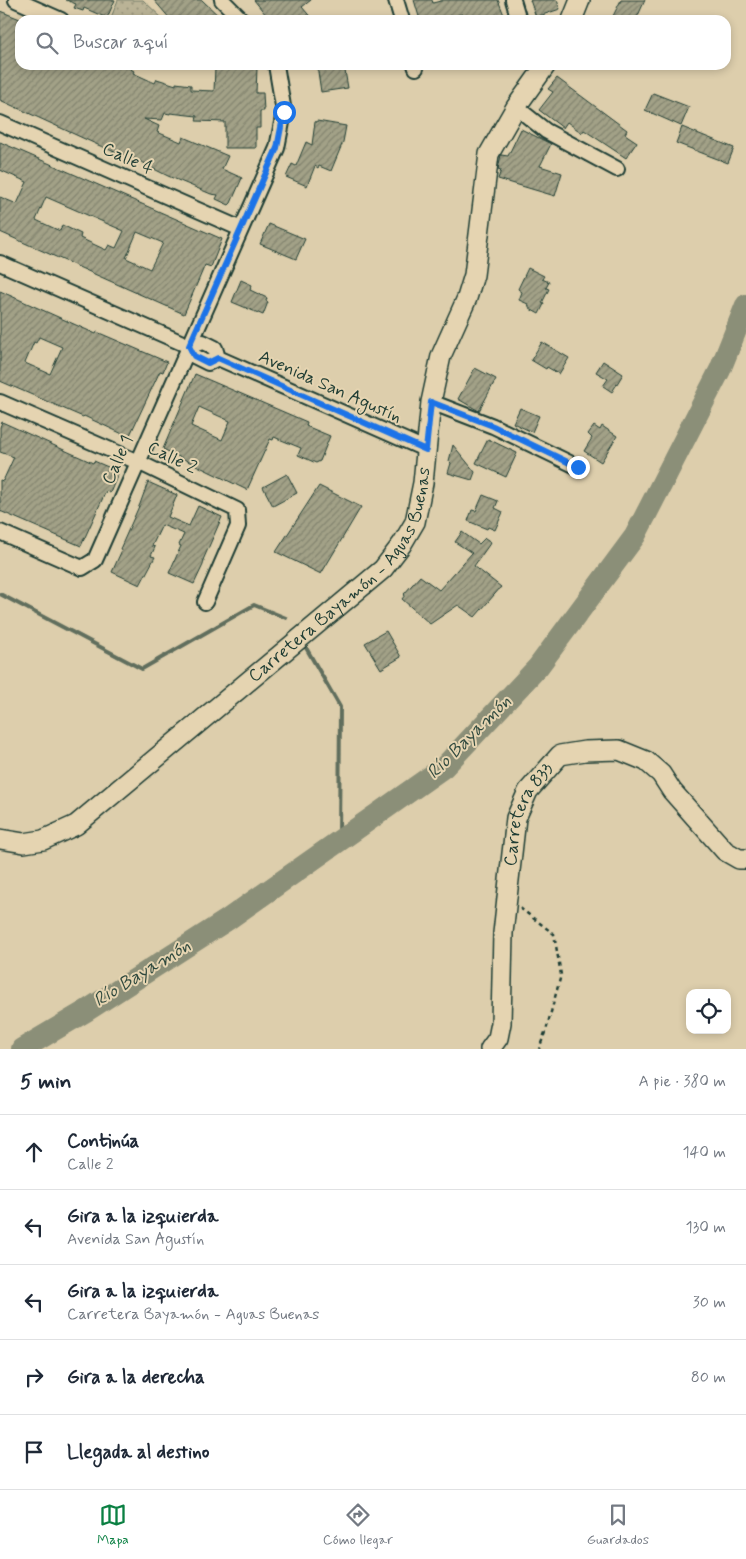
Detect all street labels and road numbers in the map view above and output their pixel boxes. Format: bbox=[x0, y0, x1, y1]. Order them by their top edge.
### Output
street label: Calle 4 bbox=[98, 137, 158, 181]
street label: Avenida San Agustín bbox=[254, 345, 405, 430]
street label: Calle 1 bbox=[97, 432, 139, 488]
street label: Calle 2 bbox=[143, 436, 201, 480]
street label: Carretera Bayamón - Aguas Buenas bbox=[243, 466, 436, 688]
street label: Carretera 833 bbox=[499, 758, 559, 867]

